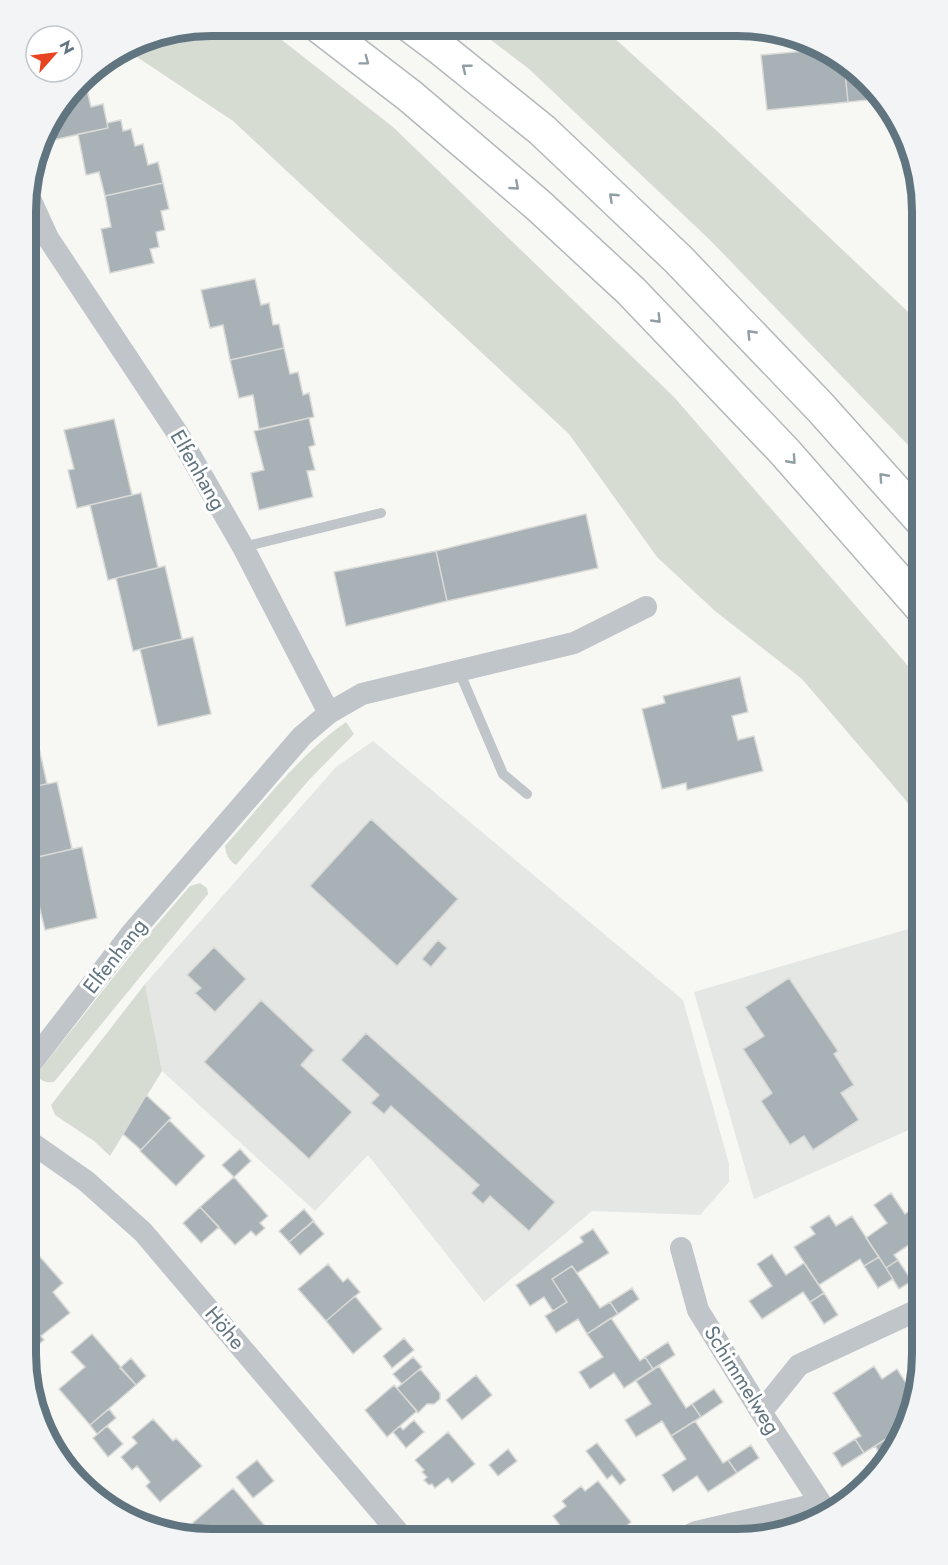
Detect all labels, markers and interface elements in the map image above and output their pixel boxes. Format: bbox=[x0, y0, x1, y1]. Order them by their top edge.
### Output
north arrow bbox=[24, 24, 84, 84]
text: N bbox=[54, 36, 80, 58]
one-way arrow bbox=[359, 54, 370, 65]
one-way arrow bbox=[462, 65, 473, 76]
one-way arrow bbox=[508, 179, 519, 190]
one-way arrow bbox=[609, 193, 619, 204]
one-way arrow bbox=[650, 312, 661, 323]
one-way arrow bbox=[747, 331, 758, 342]
street label: Elfenhang bbox=[163, 424, 233, 516]
one-way arrow bbox=[785, 454, 796, 464]
one-way arrow bbox=[879, 473, 890, 484]
street label: Elfenhang bbox=[76, 912, 154, 1000]
street label: Höhe bbox=[198, 1300, 252, 1356]
street label: Schimmelweg bbox=[697, 1320, 787, 1440]

